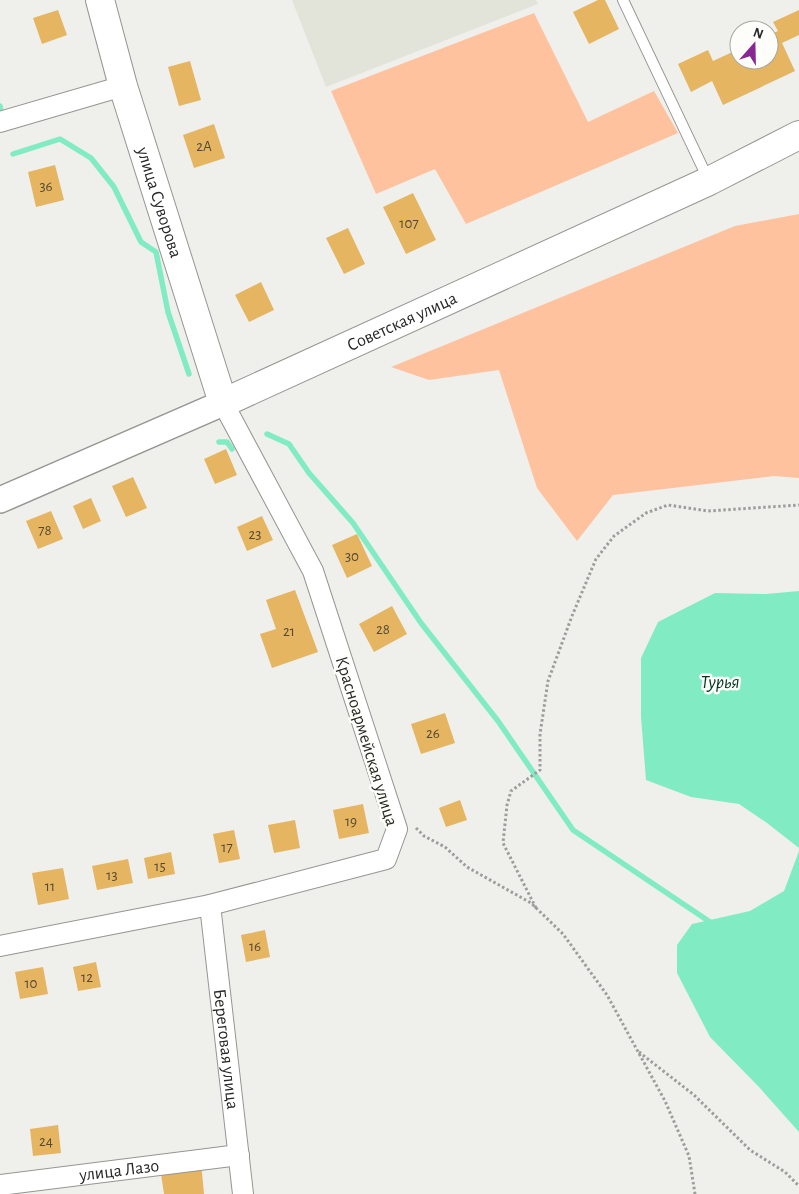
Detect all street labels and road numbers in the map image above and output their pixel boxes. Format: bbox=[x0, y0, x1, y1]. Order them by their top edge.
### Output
street label: улица Суворова bbox=[133, 144, 185, 260]
street label: Советская улица bbox=[345, 289, 460, 355]
street label: Красноармейская улица bbox=[332, 654, 400, 828]
street label: Береговая улица bbox=[210, 988, 241, 1110]
street label: улица Лазо bbox=[77, 1157, 160, 1185]

